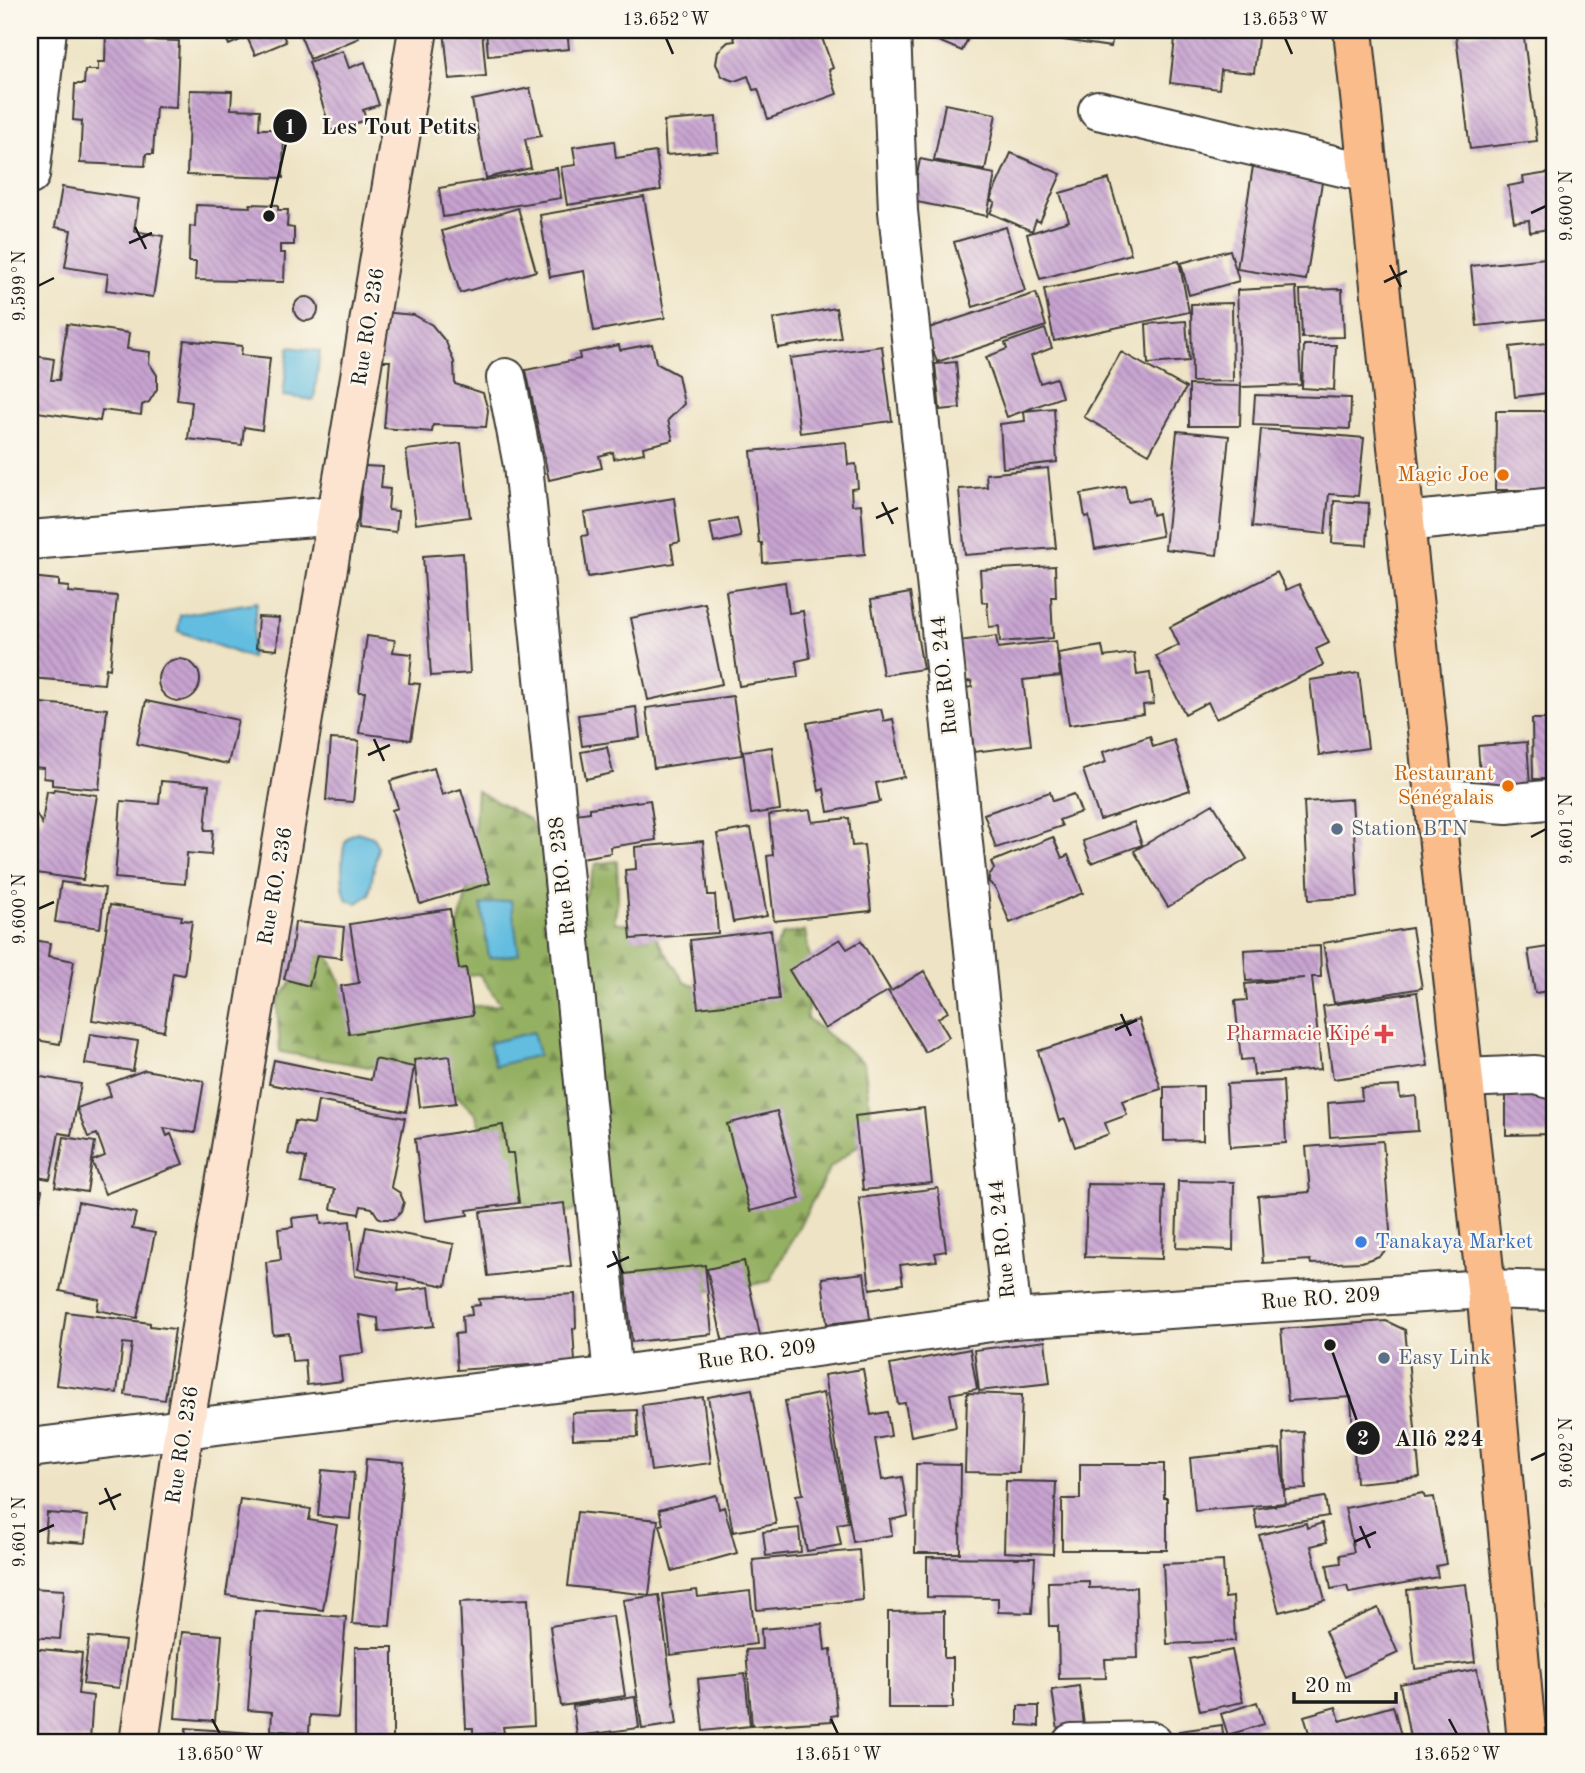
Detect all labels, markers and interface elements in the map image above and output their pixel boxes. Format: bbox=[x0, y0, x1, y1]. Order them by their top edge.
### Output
text: 13.652°W bbox=[623, 11, 709, 29]
text: 13.653°W bbox=[1242, 11, 1328, 29]
callout: Les Tout Petits bbox=[272, 104, 491, 148]
text: Les Tout Petits bbox=[321, 116, 477, 139]
text: 1 bbox=[284, 118, 296, 139]
text: 9.600°N bbox=[1558, 170, 1576, 242]
text: 9.599°N bbox=[11, 250, 29, 322]
street label: Rue RO. 236 bbox=[349, 266, 389, 388]
place label: Magic Joe bbox=[1398, 465, 1489, 486]
marker: Magic Joe bbox=[1495, 467, 1511, 483]
street label: Rue RO. 244 bbox=[928, 614, 962, 736]
place label: Restaurant Sénégalais bbox=[1394, 764, 1494, 809]
marker: Restaurant Sénégalais bbox=[1500, 778, 1516, 794]
text: 9.601°N bbox=[1558, 793, 1576, 865]
street label: Rue RO. 238 bbox=[546, 815, 580, 937]
place label: Station BTN bbox=[1351, 819, 1468, 840]
marker: Station BTN bbox=[1329, 821, 1345, 837]
street label: Rue RO. 236 bbox=[255, 825, 297, 947]
text: 9.600°N bbox=[11, 873, 29, 945]
place label: Pharmacie Kipé bbox=[1226, 1024, 1370, 1045]
marker: Pharmacie Kipé bbox=[1376, 1026, 1392, 1042]
street label: Rue RO. 244 bbox=[986, 1178, 1020, 1300]
place label: Tanakaya Market bbox=[1375, 1232, 1533, 1253]
marker: Tanakaya Market bbox=[1353, 1234, 1369, 1250]
street label: Rue RO. 209 bbox=[1260, 1284, 1382, 1314]
street label: Rue RO. 209 bbox=[696, 1336, 818, 1374]
place label: Easy Link bbox=[1398, 1348, 1491, 1369]
marker: Easy Link bbox=[1376, 1350, 1392, 1366]
street label: Rue RO. 236 bbox=[163, 1384, 203, 1506]
callout: Allô 224 bbox=[1345, 1416, 1498, 1460]
text: 9.602°N bbox=[1558, 1417, 1576, 1489]
text: Allô 224 bbox=[1394, 1428, 1484, 1451]
text: 2 bbox=[1357, 1429, 1369, 1450]
text: 9.601°N bbox=[11, 1496, 29, 1568]
scale bar bbox=[1294, 1661, 1396, 1705]
text: 20 m bbox=[1305, 1676, 1352, 1697]
text: 13.650°W bbox=[177, 1746, 263, 1764]
text: 13.651°W bbox=[795, 1746, 881, 1764]
text: 13.652°W bbox=[1414, 1746, 1500, 1764]

